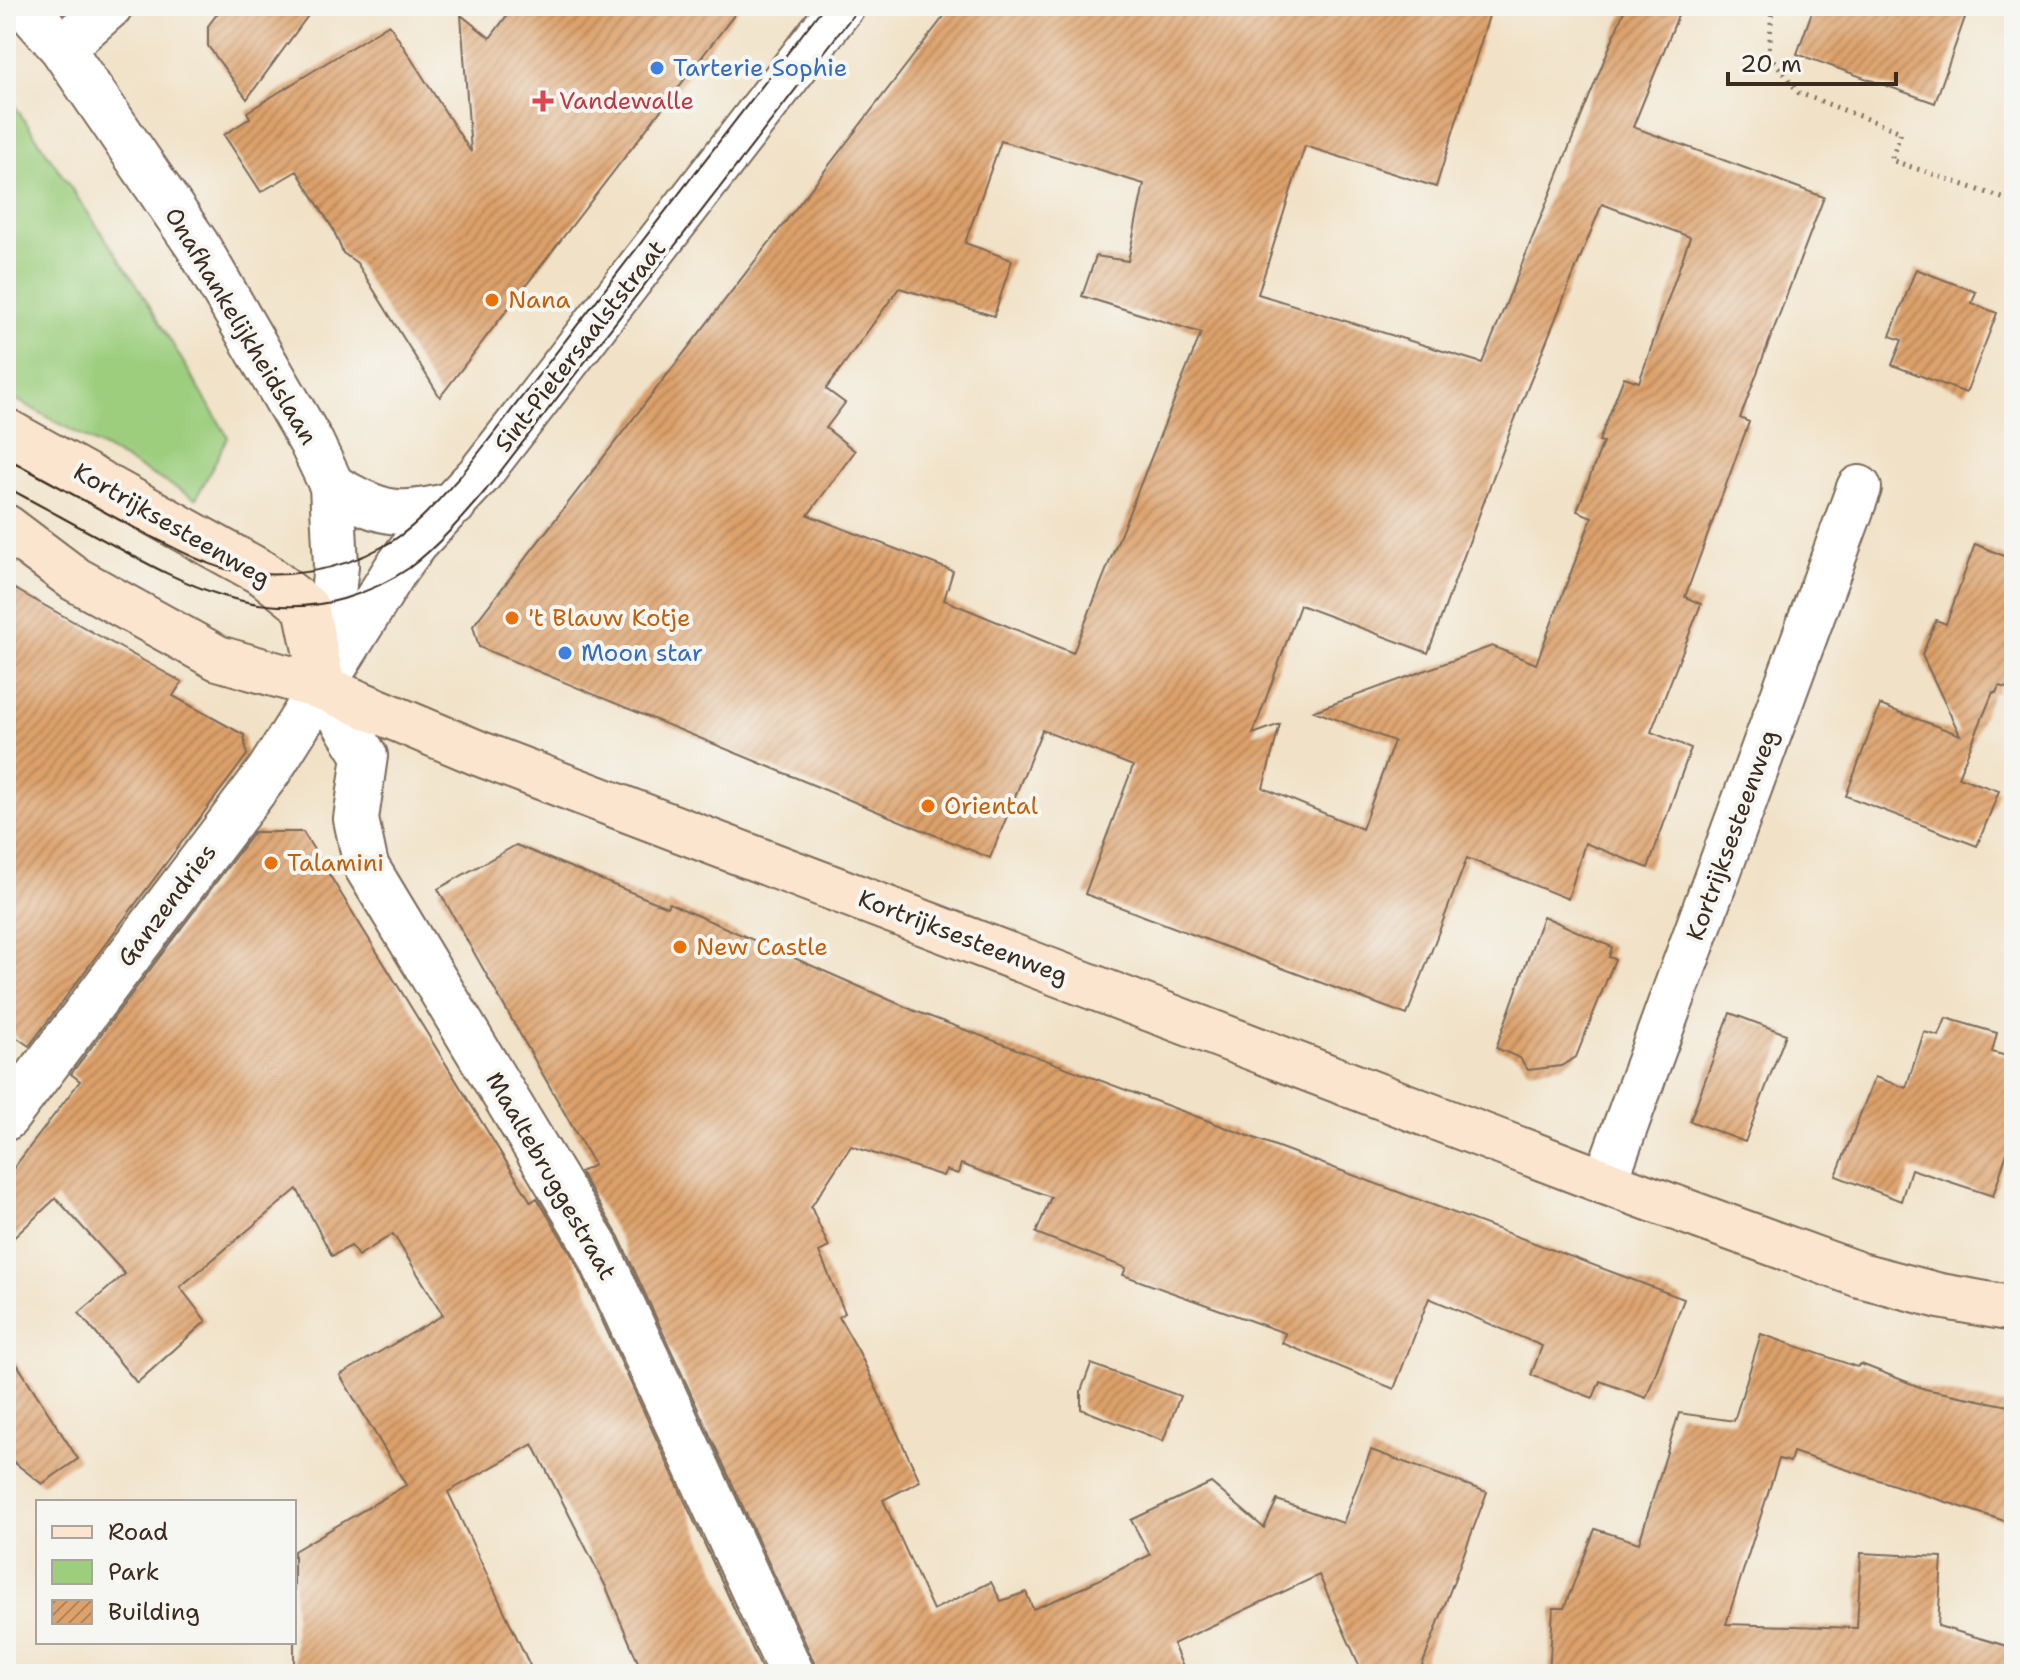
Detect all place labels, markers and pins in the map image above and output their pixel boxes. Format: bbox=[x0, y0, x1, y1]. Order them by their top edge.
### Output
place label: Tarterie Sophie bbox=[673, 52, 847, 84]
marker: Tarterie Sophie bbox=[648, 59, 666, 77]
place label: Vandewalle bbox=[559, 85, 694, 117]
marker: Vandewalle bbox=[534, 92, 552, 110]
place label: Nana bbox=[508, 284, 571, 316]
marker: Nana bbox=[483, 291, 501, 309]
place label: 't Blauw Kotje bbox=[528, 602, 691, 634]
marker: 't Blauw Kotje bbox=[503, 609, 521, 627]
place label: Moon star bbox=[581, 637, 703, 669]
marker: Moon star bbox=[556, 644, 574, 662]
place label: Oriental bbox=[944, 790, 1039, 822]
marker: Oriental bbox=[919, 797, 937, 815]
place label: Talamini bbox=[287, 847, 384, 879]
marker: Talamini bbox=[262, 854, 280, 872]
place label: New Castle bbox=[696, 931, 828, 963]
marker: New Castle bbox=[671, 938, 689, 956]

